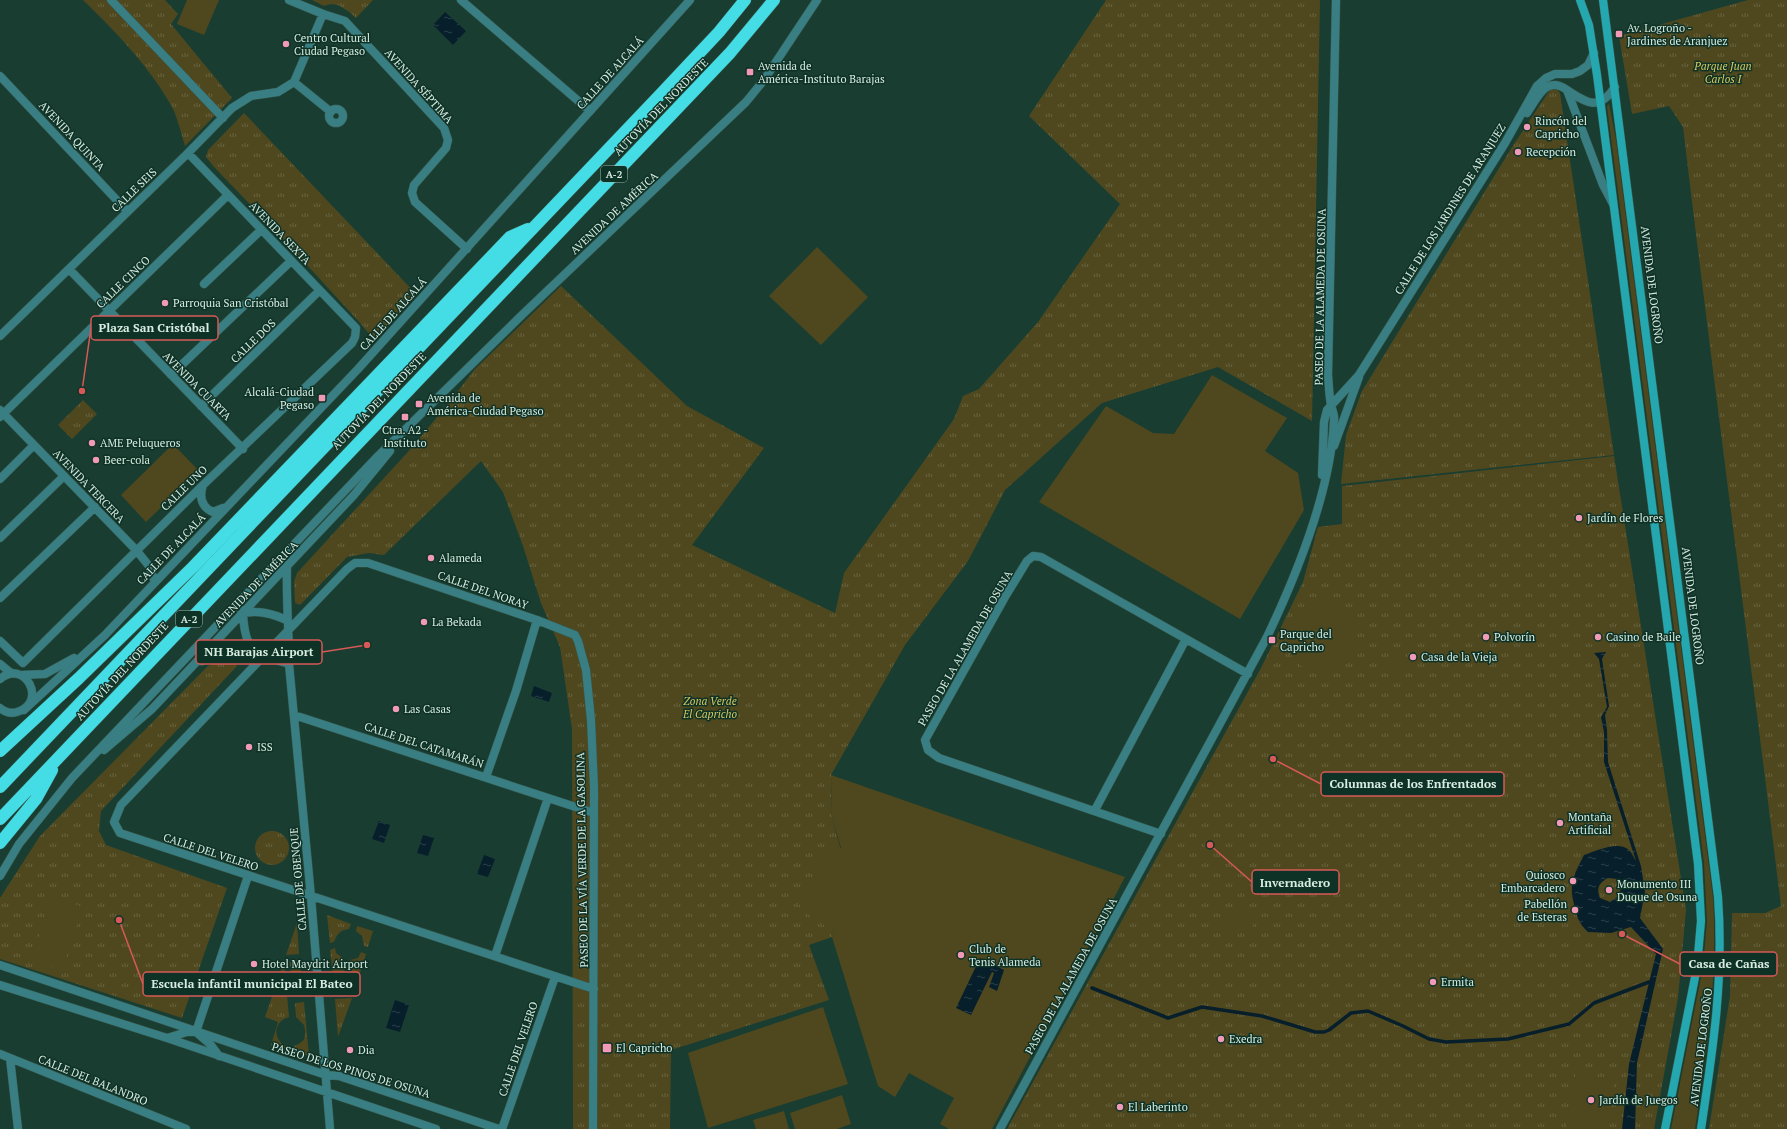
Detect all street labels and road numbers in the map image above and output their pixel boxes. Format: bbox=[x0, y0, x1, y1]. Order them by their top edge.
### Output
street label: CALLE DE ALCALÁ bbox=[574, 33, 647, 112]
street label: AVENIDA SÉPTIMA bbox=[382, 46, 457, 127]
street label: AUTOVÍA DEL NORDESTE bbox=[611, 55, 711, 159]
street label: AVENIDA QUINTA bbox=[36, 98, 108, 174]
street label: CALLE DE LOS JARDINES DE ARANJUEZ bbox=[1391, 121, 1509, 297]
street label: CALLE SEIS bbox=[108, 165, 160, 215]
road number: A-2 bbox=[601, 166, 627, 182]
street label: AVENIDA DE AMÉRICA bbox=[567, 168, 661, 257]
street label: AVENIDA SEXTA bbox=[246, 198, 314, 268]
street label: PASEO DE LA ALAMEDA DE OSUNA bbox=[1311, 208, 1329, 386]
street label: AVENIDA DE LOGROÑO bbox=[1638, 225, 1666, 345]
street label: CALLE CINCO bbox=[93, 253, 153, 311]
street label: CALLE DE ALCALÁ bbox=[357, 274, 430, 353]
street label: CALLE DOS bbox=[228, 316, 279, 366]
street label: AVENIDA CUARTA bbox=[160, 349, 235, 424]
street label: AUTOVÍA DEL NORDESTE bbox=[329, 349, 429, 453]
street label: AVENIDA TERCERA bbox=[50, 446, 128, 526]
street label: CALLE UNO bbox=[158, 462, 210, 514]
street label: CALLE DE ALCALÁ bbox=[134, 510, 209, 587]
street label: AVENIDA DE AMÉRICA bbox=[211, 538, 301, 630]
street label: AVENIDA DE LOGROÑO bbox=[1679, 546, 1707, 666]
street label: PASEO DE LA ALAMEDA DE OSUNA bbox=[915, 567, 1016, 728]
street label: CALLE DEL NORAY bbox=[436, 568, 531, 612]
road number: A-2 bbox=[176, 611, 202, 627]
street label: AUTOVÍA DEL NORDESTE bbox=[73, 619, 171, 723]
street label: CALLE DEL CATAMARÁN bbox=[362, 719, 486, 771]
street label: PASEO DE LA VÍA VERDE DE LA GASOLINA bbox=[573, 752, 591, 968]
street label: CALLE DE OBENQUE bbox=[287, 827, 309, 931]
street label: CALLE DEL VELERO bbox=[162, 830, 260, 874]
street label: PASEO DE LA ALAMEDA DE OSUNA bbox=[1022, 895, 1120, 1057]
street label: AVENIDA DE LOGROÑO bbox=[1687, 987, 1715, 1107]
street label: CALLE DEL VELERO bbox=[495, 1000, 541, 1098]
street label: PASEO DE LOS PINOS DE OSUNA bbox=[270, 1039, 432, 1101]
street label: CALLE DEL BALANDRO bbox=[36, 1052, 150, 1108]

